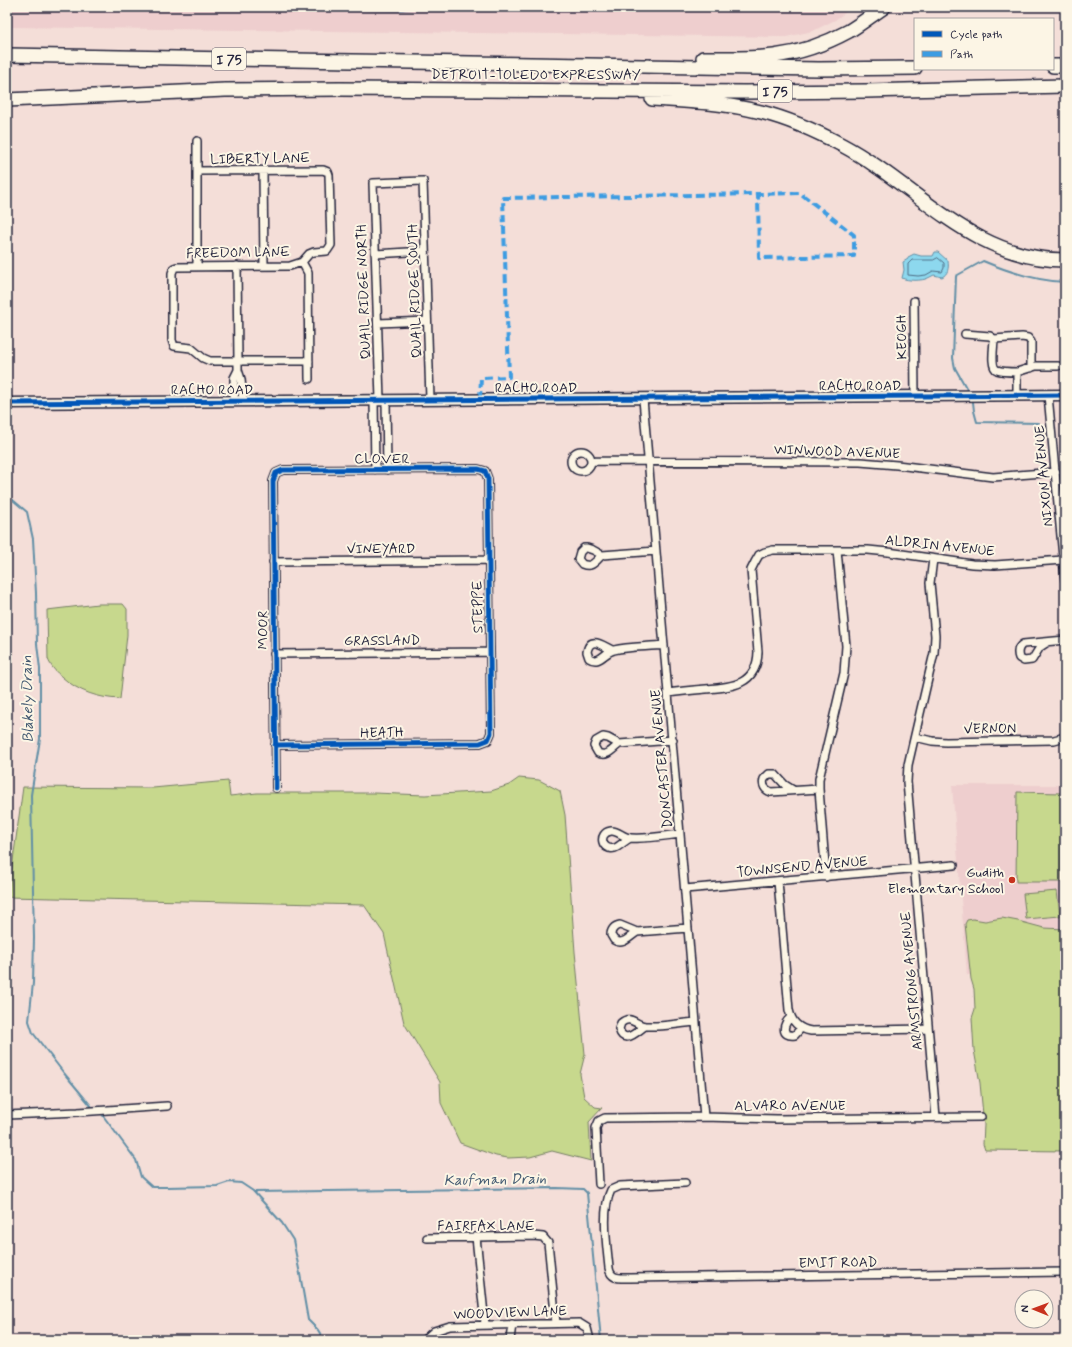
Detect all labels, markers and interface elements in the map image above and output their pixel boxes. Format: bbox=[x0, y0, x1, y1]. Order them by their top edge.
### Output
legend bbox=[914, 18, 1054, 70]
text: Cycle path bbox=[950, 27, 1002, 43]
text: Path bbox=[950, 47, 973, 63]
road number: I 75 bbox=[212, 48, 246, 70]
street label: DETROIT-TOLEDO EXPRESSWAY bbox=[431, 66, 641, 84]
road number: I 75 bbox=[758, 80, 792, 102]
street label: LIBERTY LANE bbox=[210, 149, 310, 169]
street label: QUAIL RIDGE NORTH bbox=[353, 224, 375, 360]
street label: QUAIL RIDGE SOUTH bbox=[404, 224, 426, 358]
street label: FREEDOM LANE bbox=[186, 243, 290, 263]
street label: KEOGH bbox=[893, 314, 911, 360]
street label: RACHO ROAD bbox=[819, 377, 901, 395]
street label: RACHO ROAD bbox=[495, 379, 577, 397]
street label: RACHO ROAD bbox=[171, 381, 253, 399]
street label: NIXON AVENUE bbox=[1031, 424, 1057, 527]
street label: WINWOOD AVENUE bbox=[774, 441, 900, 463]
street label: CLOVER bbox=[354, 450, 410, 468]
street label: ALDRIN AVENUE bbox=[884, 531, 995, 561]
street label: VINEYARD bbox=[347, 540, 415, 558]
street label: STEPPE bbox=[469, 581, 487, 633]
street label: MOOR bbox=[254, 610, 272, 649]
street label: GRASSLAND bbox=[344, 632, 420, 650]
water label: Blakely Drain bbox=[17, 655, 39, 743]
street label: DONCASTER AVENUE bbox=[647, 689, 677, 829]
street label: VERNON bbox=[964, 720, 1016, 738]
street label: HEATH bbox=[360, 724, 404, 742]
street label: TOWNSEND AVENUE bbox=[736, 852, 868, 882]
place label: Gudith Elementary School bbox=[888, 864, 1004, 898]
marker: Gudith Elementary School bbox=[1007, 875, 1017, 885]
street label: ARMSTRONG AVENUE bbox=[897, 911, 927, 1051]
street label: ALVARO AVENUE bbox=[734, 1097, 846, 1115]
water label: Kaufman Drain bbox=[443, 1169, 547, 1191]
street label: FAIRFAX LANE bbox=[437, 1217, 535, 1235]
street label: EMIT ROAD bbox=[799, 1253, 877, 1273]
north arrow bbox=[1014, 1289, 1054, 1329]
street label: WOODVIEW LANE bbox=[453, 1302, 567, 1324]
text: N bbox=[1018, 1305, 1032, 1313]

